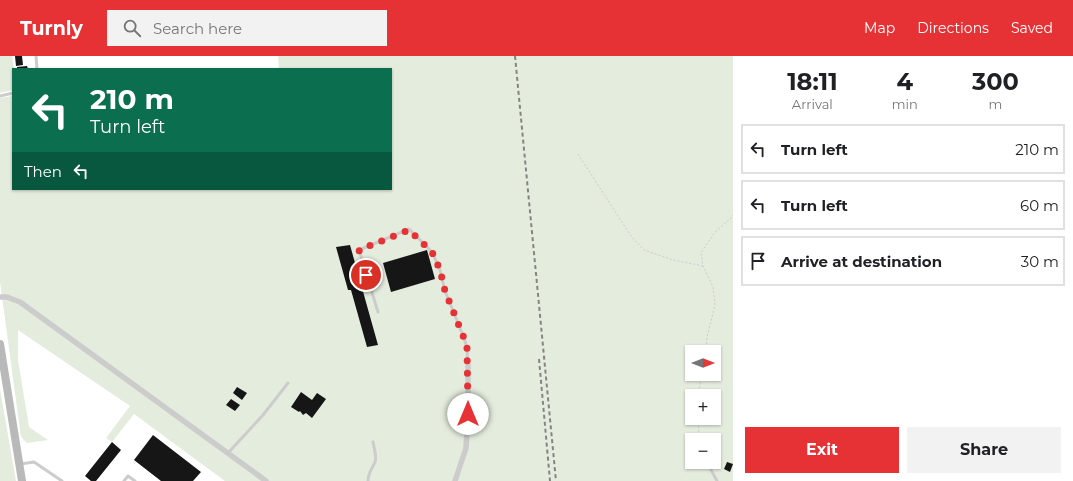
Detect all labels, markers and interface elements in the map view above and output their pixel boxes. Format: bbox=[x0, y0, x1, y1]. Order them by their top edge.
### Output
search box bbox=[107, 10, 387, 46]
text: Turnly bbox=[20, 17, 83, 40]
icon: search bbox=[121, 17, 143, 39]
text: Search here bbox=[153, 19, 242, 38]
text: Map bbox=[864, 19, 895, 37]
text: Directions bbox=[917, 19, 989, 37]
text: Saved bbox=[1011, 19, 1053, 37]
text: 18:11 bbox=[787, 67, 838, 96]
text: 4 bbox=[897, 67, 913, 96]
text: 300 bbox=[972, 67, 1019, 96]
text: 210 m bbox=[90, 82, 174, 116]
icon: left bbox=[24, 84, 76, 136]
text: Arrival bbox=[792, 96, 833, 112]
text: min bbox=[892, 96, 918, 112]
text: m bbox=[989, 96, 1002, 112]
text: Turn left bbox=[90, 116, 165, 138]
icon: left bbox=[747, 138, 769, 160]
text: Turn left bbox=[781, 140, 848, 159]
text: 210 m bbox=[1015, 140, 1059, 159]
icon: left bbox=[70, 160, 92, 182]
text: Then bbox=[24, 162, 62, 181]
icon: left bbox=[747, 194, 769, 216]
text: Turn left bbox=[781, 196, 848, 215]
text: 60 m bbox=[1020, 196, 1059, 215]
icon: arrive bbox=[747, 250, 769, 272]
text: Arrive at destination bbox=[781, 252, 942, 271]
text: 30 m bbox=[1021, 252, 1059, 271]
pin bbox=[349, 258, 383, 292]
icon: arrive bbox=[355, 264, 377, 286]
north arrow bbox=[685, 345, 721, 381]
map controls bbox=[685, 345, 721, 469]
button: + bbox=[685, 389, 721, 425]
position arrow bbox=[447, 393, 489, 435]
button: Exit bbox=[745, 427, 899, 473]
button: Share bbox=[907, 427, 1061, 473]
button: − bbox=[685, 433, 721, 469]

